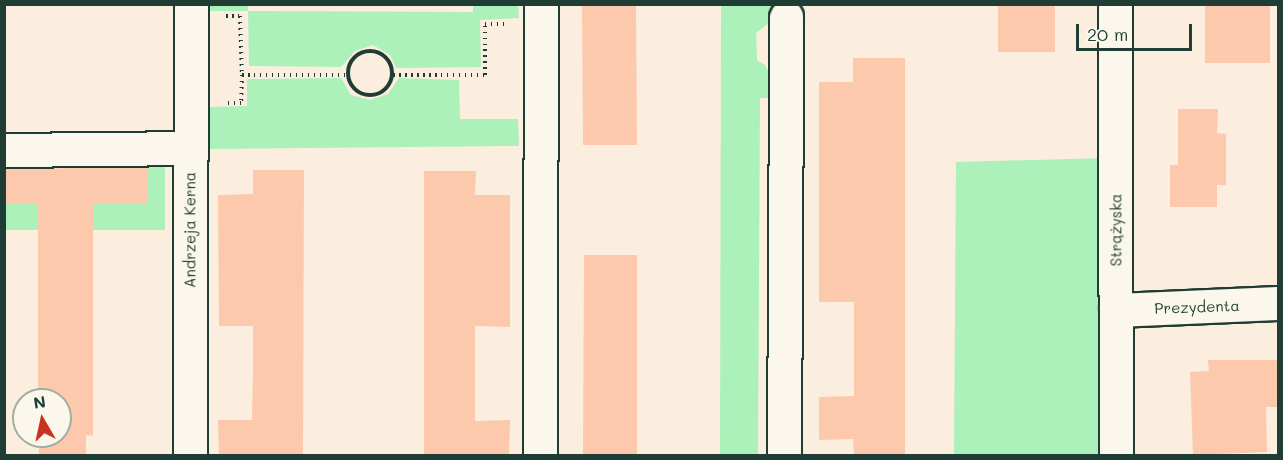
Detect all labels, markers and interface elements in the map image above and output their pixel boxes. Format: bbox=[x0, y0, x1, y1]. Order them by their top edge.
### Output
scale bar bbox=[1079, 12, 1194, 50]
text: 20 m bbox=[1087, 22, 1128, 46]
street label: Andrzeja Kerna bbox=[181, 172, 199, 288]
street label: Strążyska bbox=[1107, 194, 1125, 266]
street label: Prezydenta bbox=[1154, 297, 1240, 317]
north arrow bbox=[12, 388, 72, 448]
text: N bbox=[32, 390, 47, 413]

